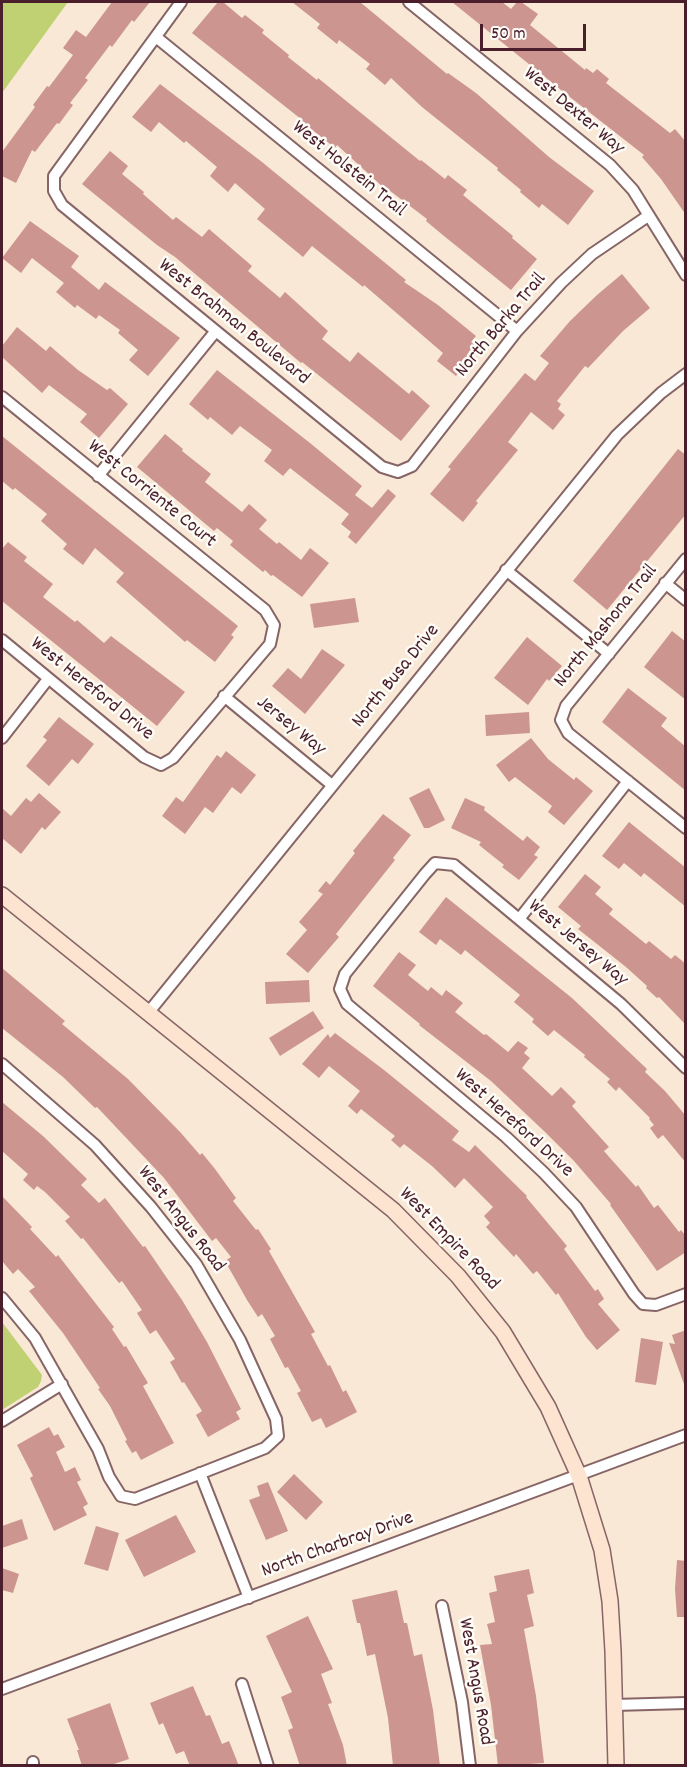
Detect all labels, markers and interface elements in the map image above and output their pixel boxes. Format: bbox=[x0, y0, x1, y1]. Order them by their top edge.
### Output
scale bar bbox=[483, 12, 590, 50]
text: 50 m bbox=[491, 22, 526, 47]
street label: West Dexter Way bbox=[518, 63, 628, 161]
street label: West Holstein Trail bbox=[286, 117, 410, 223]
street label: West Brahman Boulevard bbox=[152, 254, 314, 392]
street label: North Barka Trail bbox=[451, 269, 553, 383]
street label: West Corriente Court bbox=[82, 436, 220, 554]
street label: North Mashona Trail bbox=[550, 561, 664, 693]
street label: North Busa Drive bbox=[348, 620, 446, 734]
street label: West Hereford Drive bbox=[24, 633, 158, 747]
street label: Jersey Way bbox=[250, 692, 330, 762]
street label: West Jersey Way bbox=[522, 895, 632, 993]
street label: West Hereford Drive bbox=[449, 1064, 577, 1184]
street label: West Angus Road bbox=[131, 1162, 229, 1278]
street label: West Empire Road bbox=[393, 1183, 503, 1297]
street label: North Charbray Drive bbox=[259, 1507, 417, 1585]
street label: West Angus Road bbox=[451, 1617, 497, 1747]

